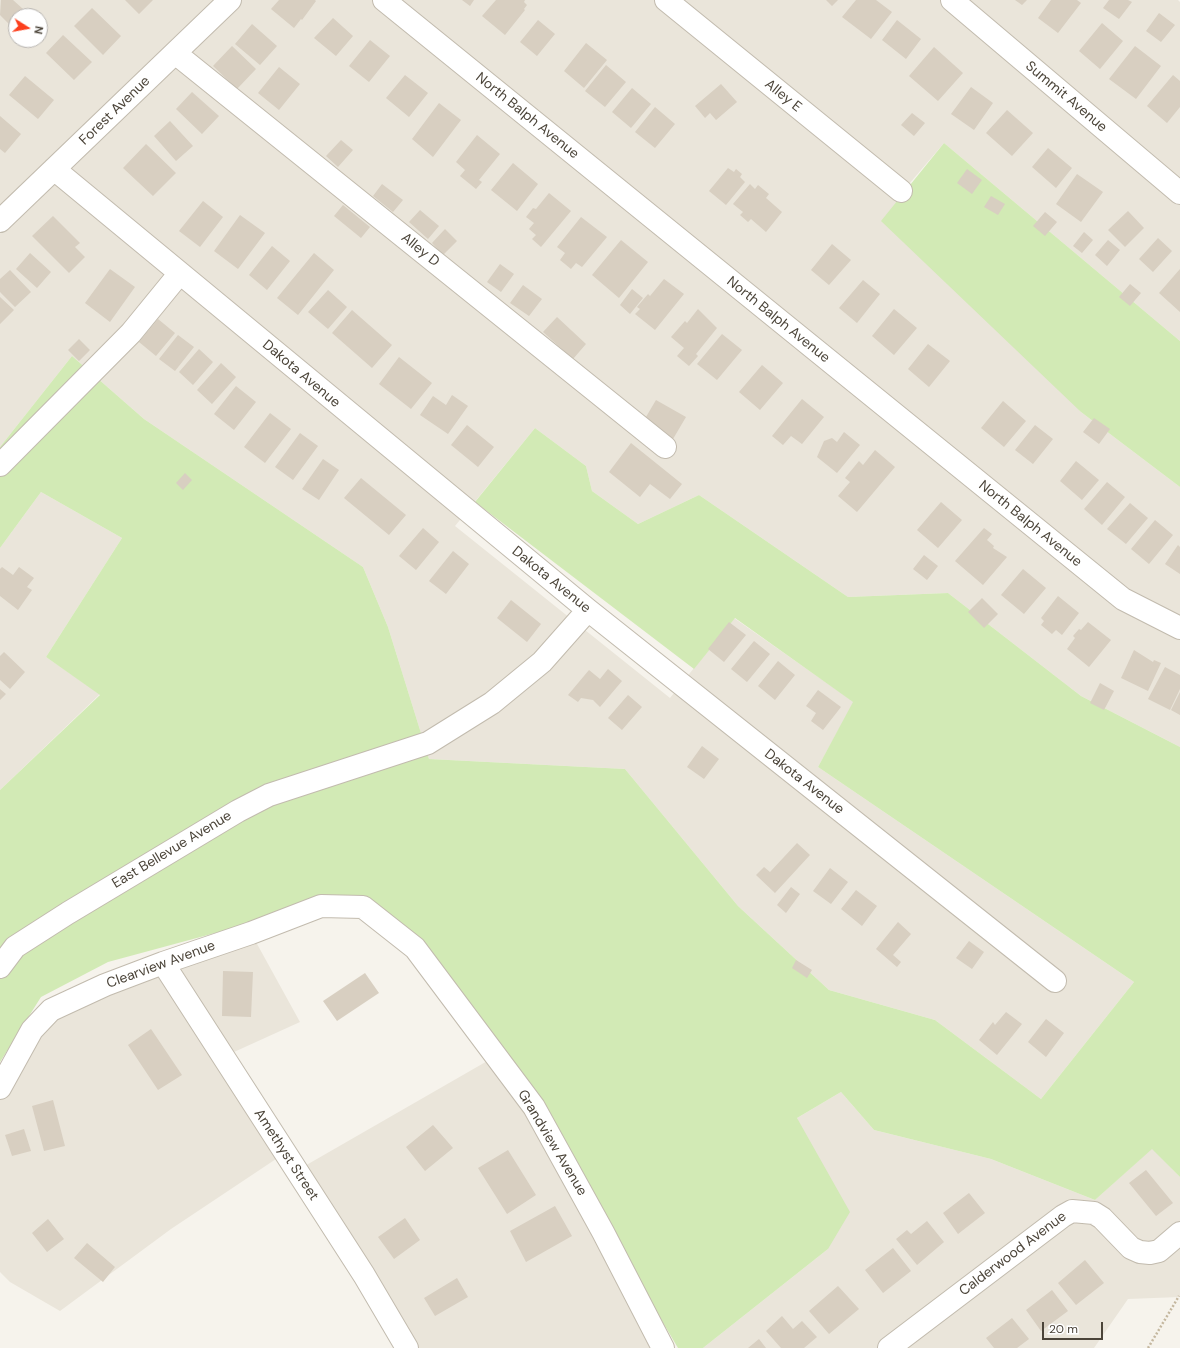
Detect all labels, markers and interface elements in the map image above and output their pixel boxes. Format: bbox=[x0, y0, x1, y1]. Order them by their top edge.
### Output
north arrow bbox=[8, 8, 48, 48]
text: N bbox=[31, 25, 46, 35]
street label: Summit Avenue bbox=[1022, 58, 1110, 136]
street label: North Balph Avenue bbox=[472, 69, 582, 163]
street label: Forest Avenue bbox=[76, 73, 154, 149]
street label: Alley E bbox=[761, 76, 805, 116]
street label: Alley D bbox=[397, 230, 443, 270]
street label: North Balph Avenue bbox=[723, 273, 833, 367]
street label: Dakota Avenue bbox=[259, 337, 343, 411]
street label: North Balph Avenue bbox=[975, 477, 1085, 571]
street label: Dakota Avenue bbox=[508, 543, 594, 617]
street label: Dakota Avenue bbox=[761, 746, 847, 818]
street label: East Bellevue Avenue bbox=[109, 808, 235, 892]
street label: Clearview Avenue bbox=[104, 938, 218, 992]
street label: Grandview Avenue bbox=[514, 1087, 590, 1199]
street label: Amethyst Street bbox=[250, 1106, 322, 1204]
street label: Calderwood Avenue bbox=[956, 1208, 1070, 1300]
scale bar bbox=[1044, 1314, 1105, 1340]
text: 20 m bbox=[1049, 1321, 1078, 1337]

